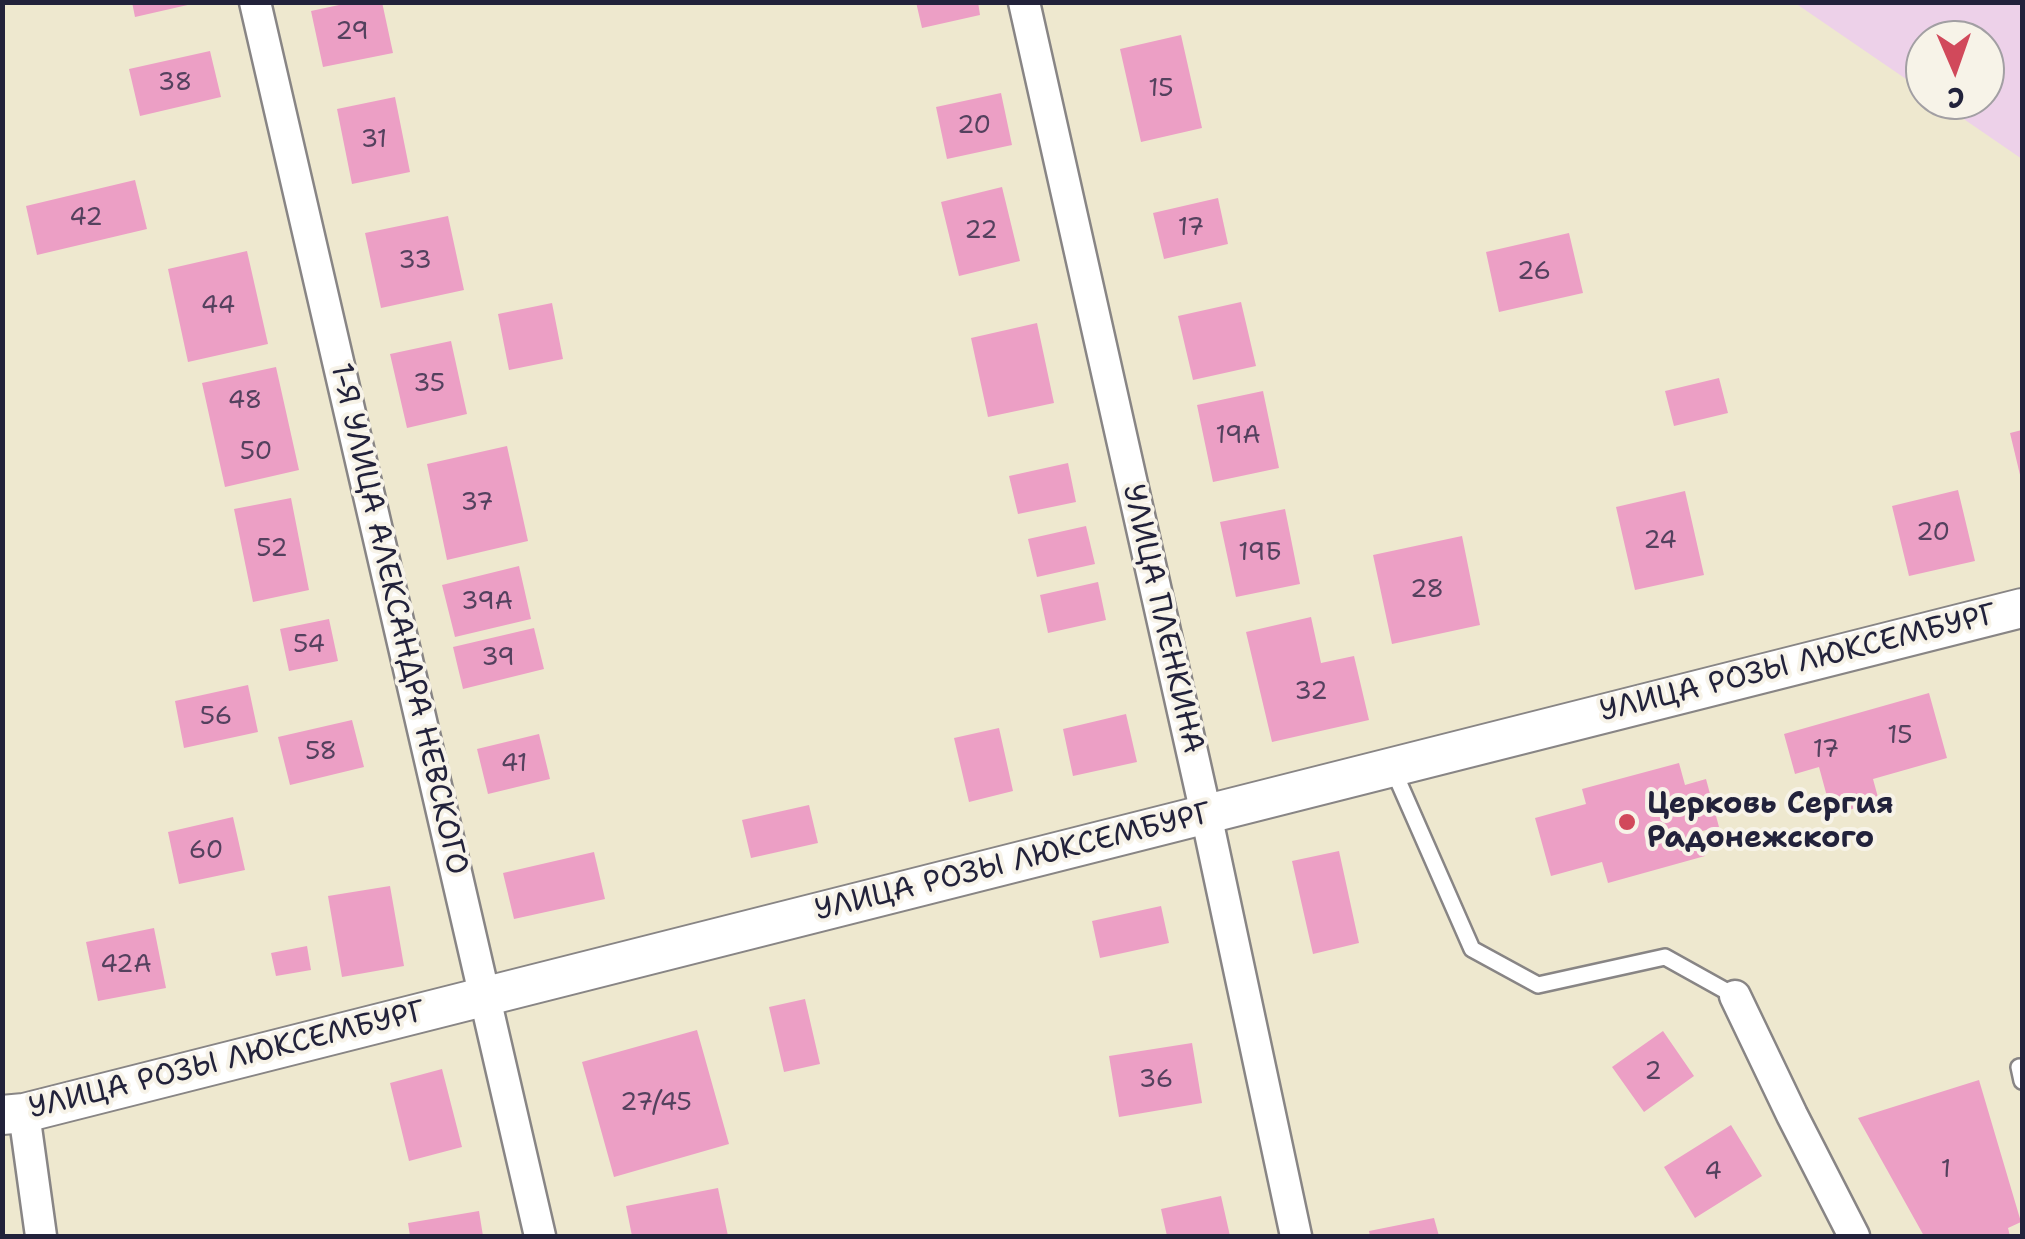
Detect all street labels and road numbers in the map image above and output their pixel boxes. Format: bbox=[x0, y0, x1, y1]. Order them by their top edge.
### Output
street label: 1-Я УЛИЦА АЛЕКСАНДРА НЕВСКОГО bbox=[322, 360, 474, 878]
street label: УЛИЦА ПЛЕНКИНА bbox=[1114, 481, 1210, 757]
street label: УЛИЦА РОЗЫ ЛЮКСЕМБУРГ bbox=[1596, 597, 2000, 731]
street label: УЛИЦА РОЗЫ ЛЮКСЕМБУРГ bbox=[811, 796, 1215, 930]
street label: УЛИЦА РОЗЫ ЛЮКСЕМБУРГ bbox=[25, 994, 429, 1128]

